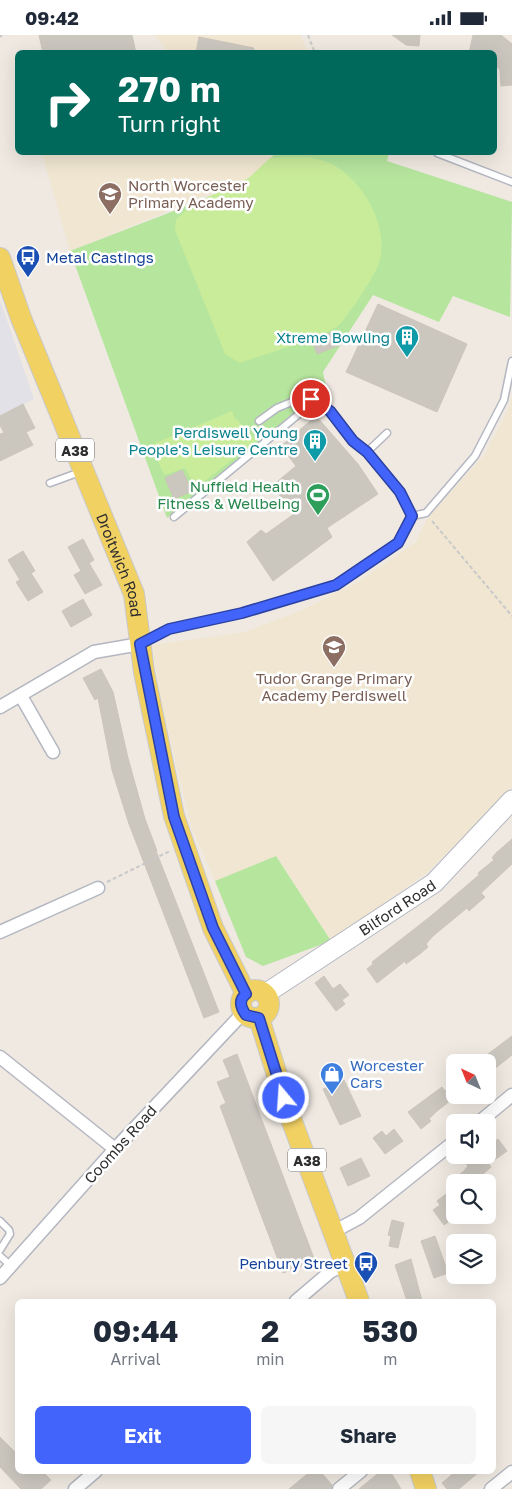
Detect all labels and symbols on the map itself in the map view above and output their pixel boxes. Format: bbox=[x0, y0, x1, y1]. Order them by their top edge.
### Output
place label: North Worcester Primary Academy bbox=[128, 176, 254, 211]
school or university icon: North Worcester Primary Academy bbox=[97, 181, 123, 215]
bus stop icon: Metal Castings bbox=[15, 244, 41, 278]
place label: Metal Castings bbox=[46, 248, 154, 266]
building icon: Xtreme Bowling bbox=[394, 324, 420, 358]
place label: Xtreme Bowling bbox=[276, 328, 390, 346]
pin bbox=[290, 378, 332, 420]
place label: Perdiswell Young People's Leisure Centre bbox=[129, 423, 298, 458]
building icon: Perdiswell Young People's Leisure Centre bbox=[302, 428, 328, 462]
road number: A38 bbox=[56, 439, 94, 461]
place label: Nuffield Health Fitness & Wellbeing bbox=[157, 477, 300, 512]
sports icon: Nuffield Health Fitness & Wellbeing bbox=[305, 482, 331, 516]
street label: Droitwich Road bbox=[93, 510, 146, 618]
school or university icon: Tudor Grange Primary Academy Perdiswell bbox=[321, 634, 347, 668]
place label: Tudor Grange Primary Academy Perdiswell bbox=[256, 669, 413, 704]
street label: Bilford Road bbox=[355, 875, 439, 939]
north arrow bbox=[446, 1054, 496, 1104]
place label: Worcester Cars bbox=[350, 1056, 424, 1091]
shop icon: Worcester Cars bbox=[319, 1061, 345, 1095]
position arrow bbox=[257, 1071, 309, 1123]
street label: Coombs Road bbox=[80, 1101, 160, 1187]
road number: A38 bbox=[288, 1149, 326, 1171]
bus stop icon: Penbury Street bbox=[353, 1250, 379, 1284]
place label: Penbury Street bbox=[239, 1254, 348, 1272]

